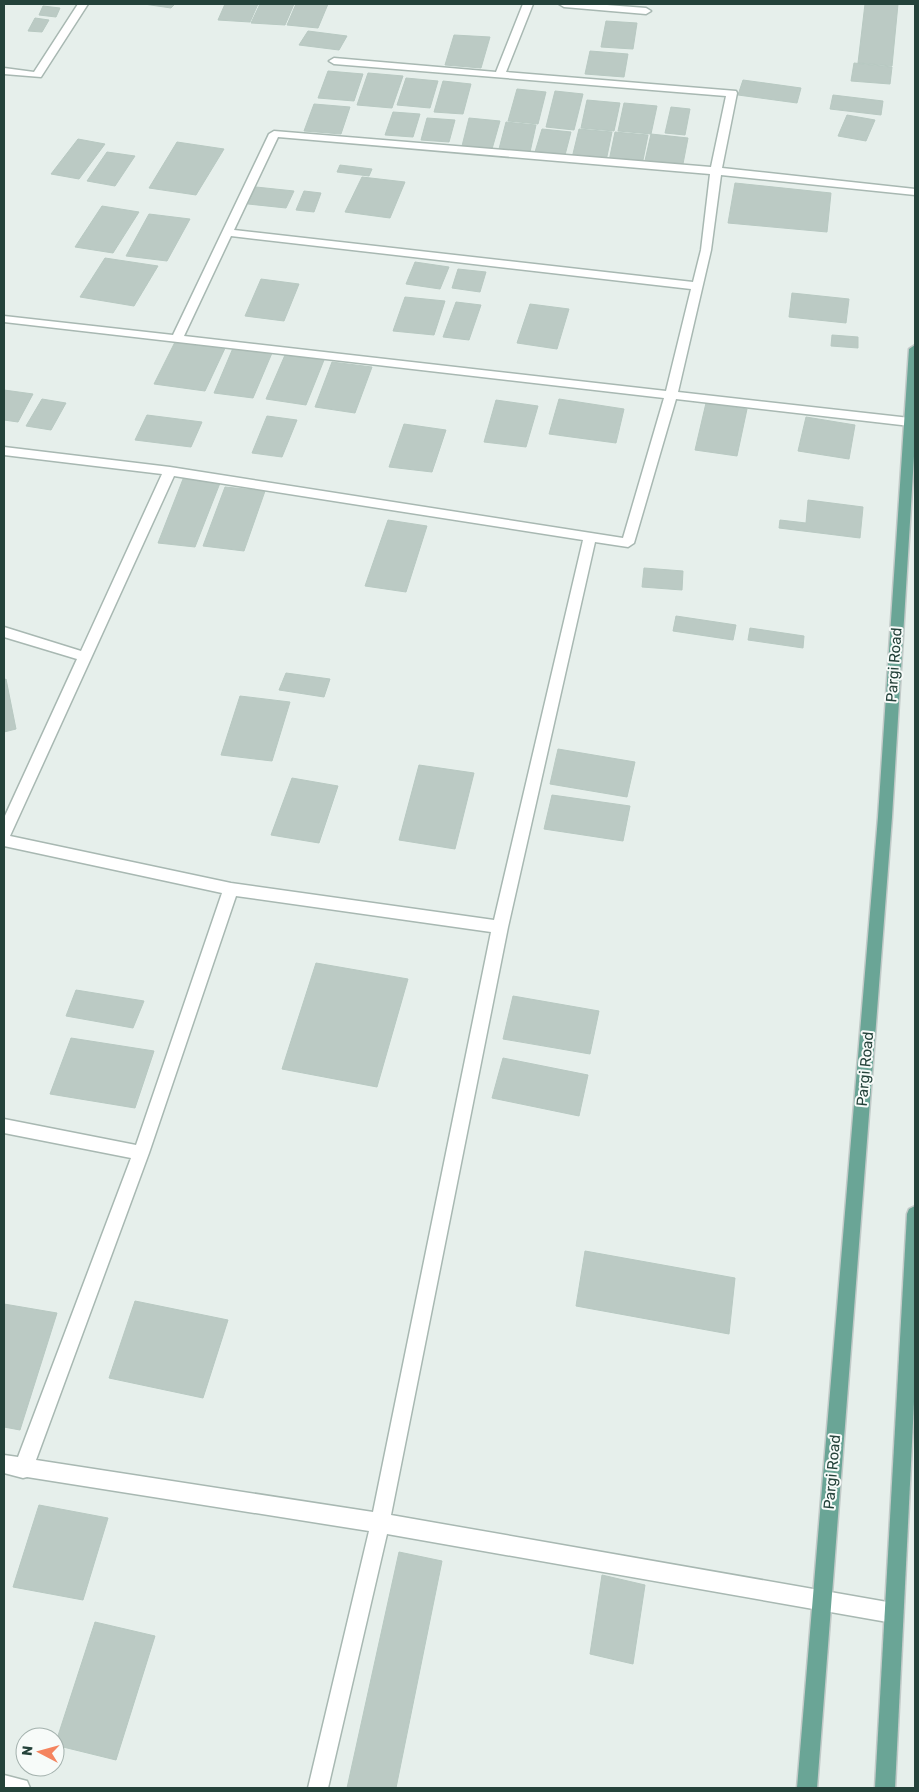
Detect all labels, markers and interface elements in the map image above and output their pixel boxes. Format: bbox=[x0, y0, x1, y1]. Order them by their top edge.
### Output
street label: Pargi Road bbox=[882, 627, 906, 703]
street label: Pargi Road bbox=[853, 1031, 877, 1107]
street label: Pargi Road bbox=[820, 1434, 844, 1510]
north arrow bbox=[15, 1727, 65, 1777]
text: N bbox=[19, 1745, 37, 1757]

